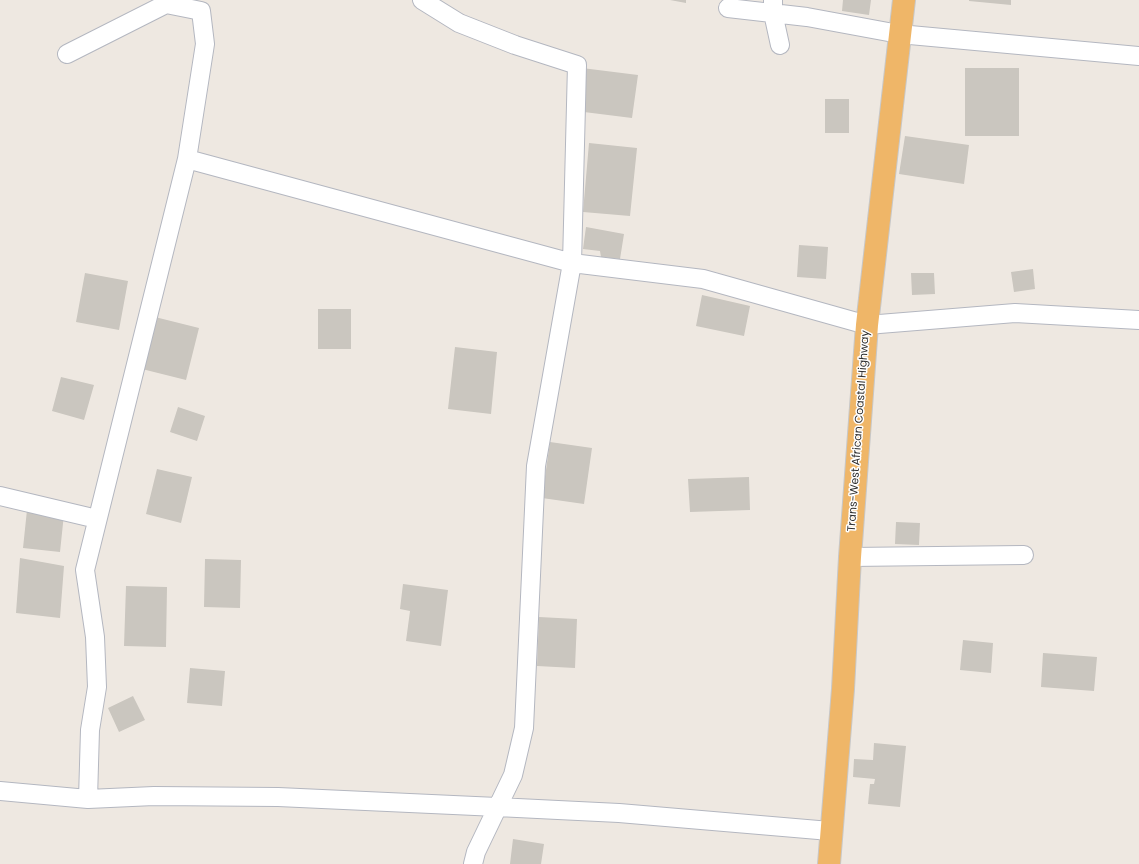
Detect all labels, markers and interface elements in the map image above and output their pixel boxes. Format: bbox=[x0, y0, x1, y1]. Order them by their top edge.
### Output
street label: Trans-West African Coastal Highway bbox=[845, 330, 873, 532]

